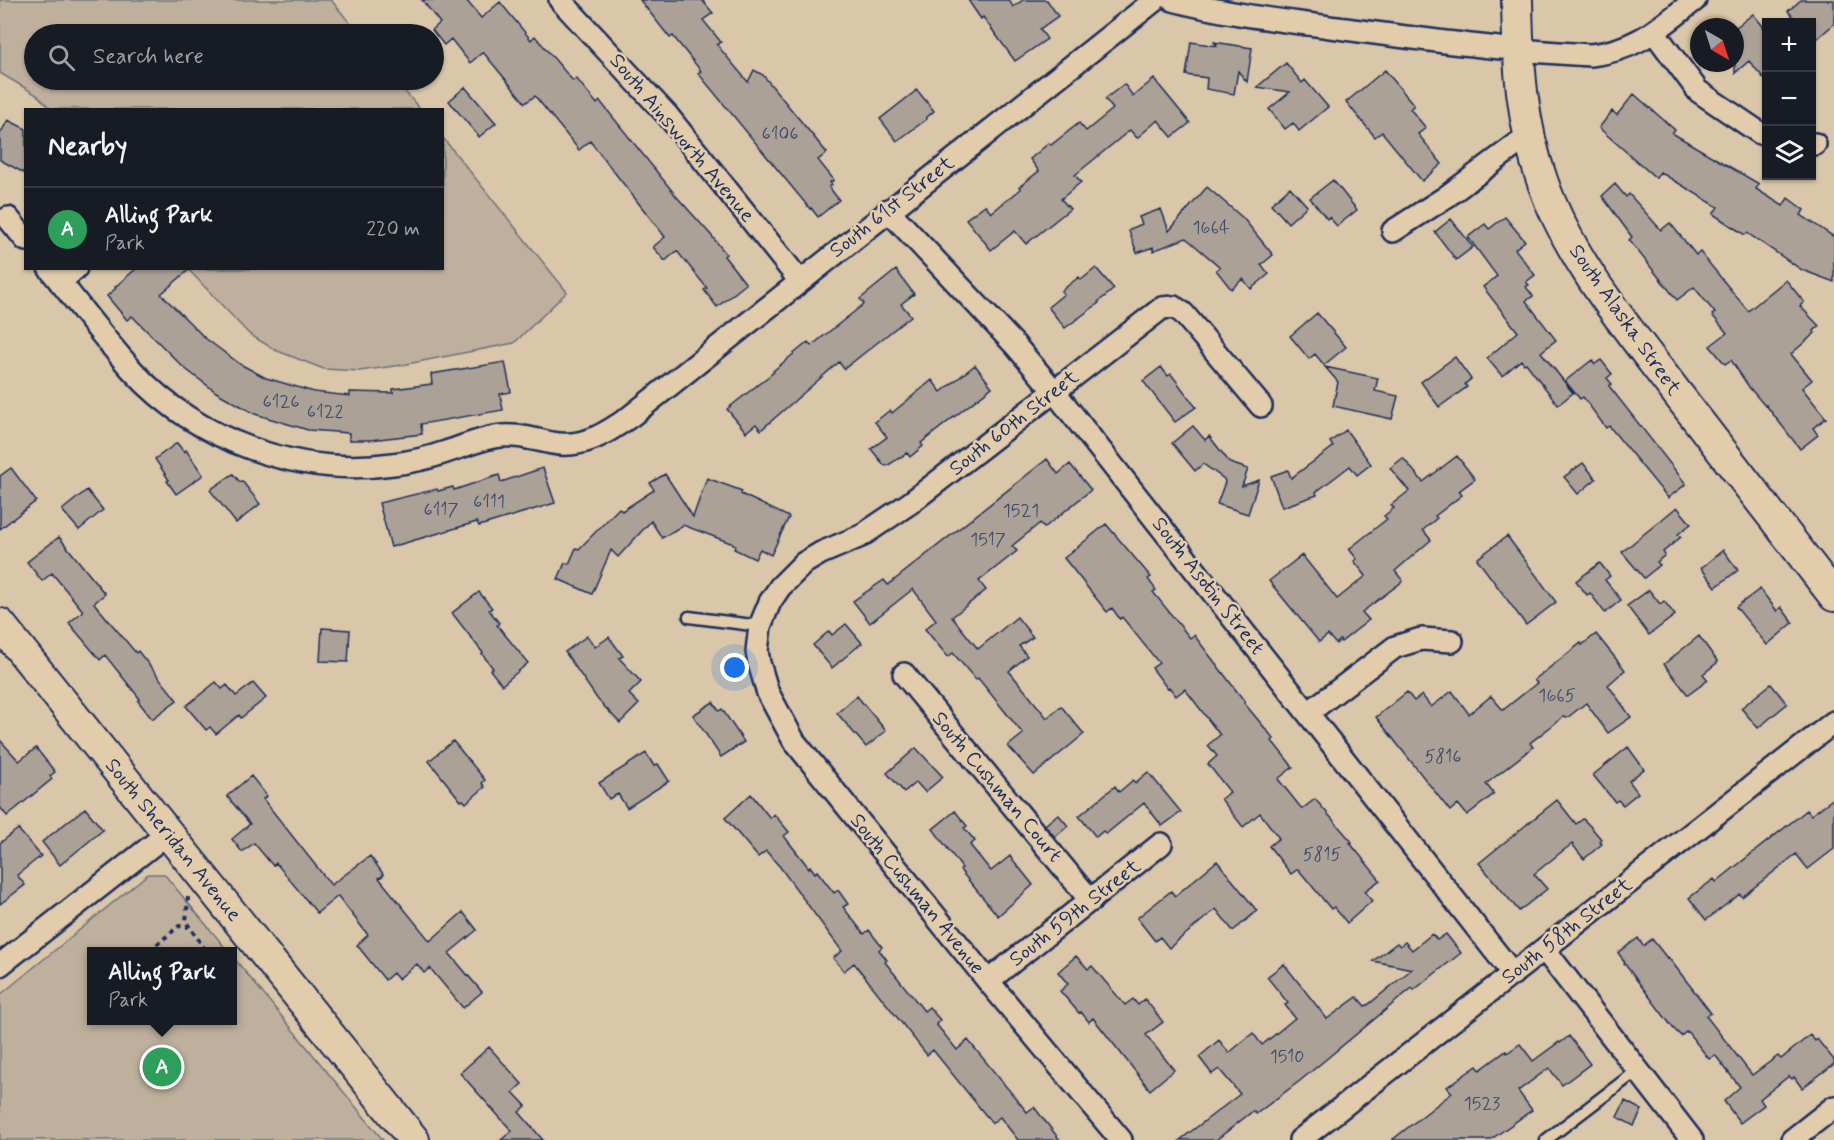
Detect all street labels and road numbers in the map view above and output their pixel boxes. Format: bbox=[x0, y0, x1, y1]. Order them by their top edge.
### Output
street label: South Ainsworth Avenue bbox=[603, 48, 761, 228]
street label: South 61st Street bbox=[824, 149, 961, 265]
street label: South Alaska Street bbox=[1562, 239, 1688, 402]
street label: South 60th Street bbox=[943, 363, 1085, 483]
street label: South Asotin Street bbox=[1145, 511, 1271, 661]
street label: South Cushman Court bbox=[925, 706, 1069, 869]
street label: South Sheridan Avenue bbox=[98, 752, 248, 928]
street label: South Cushman Avenue bbox=[843, 808, 991, 980]
street label: South 59th Street bbox=[1003, 852, 1147, 973]
street label: South 58th Street bbox=[1496, 871, 1639, 991]

